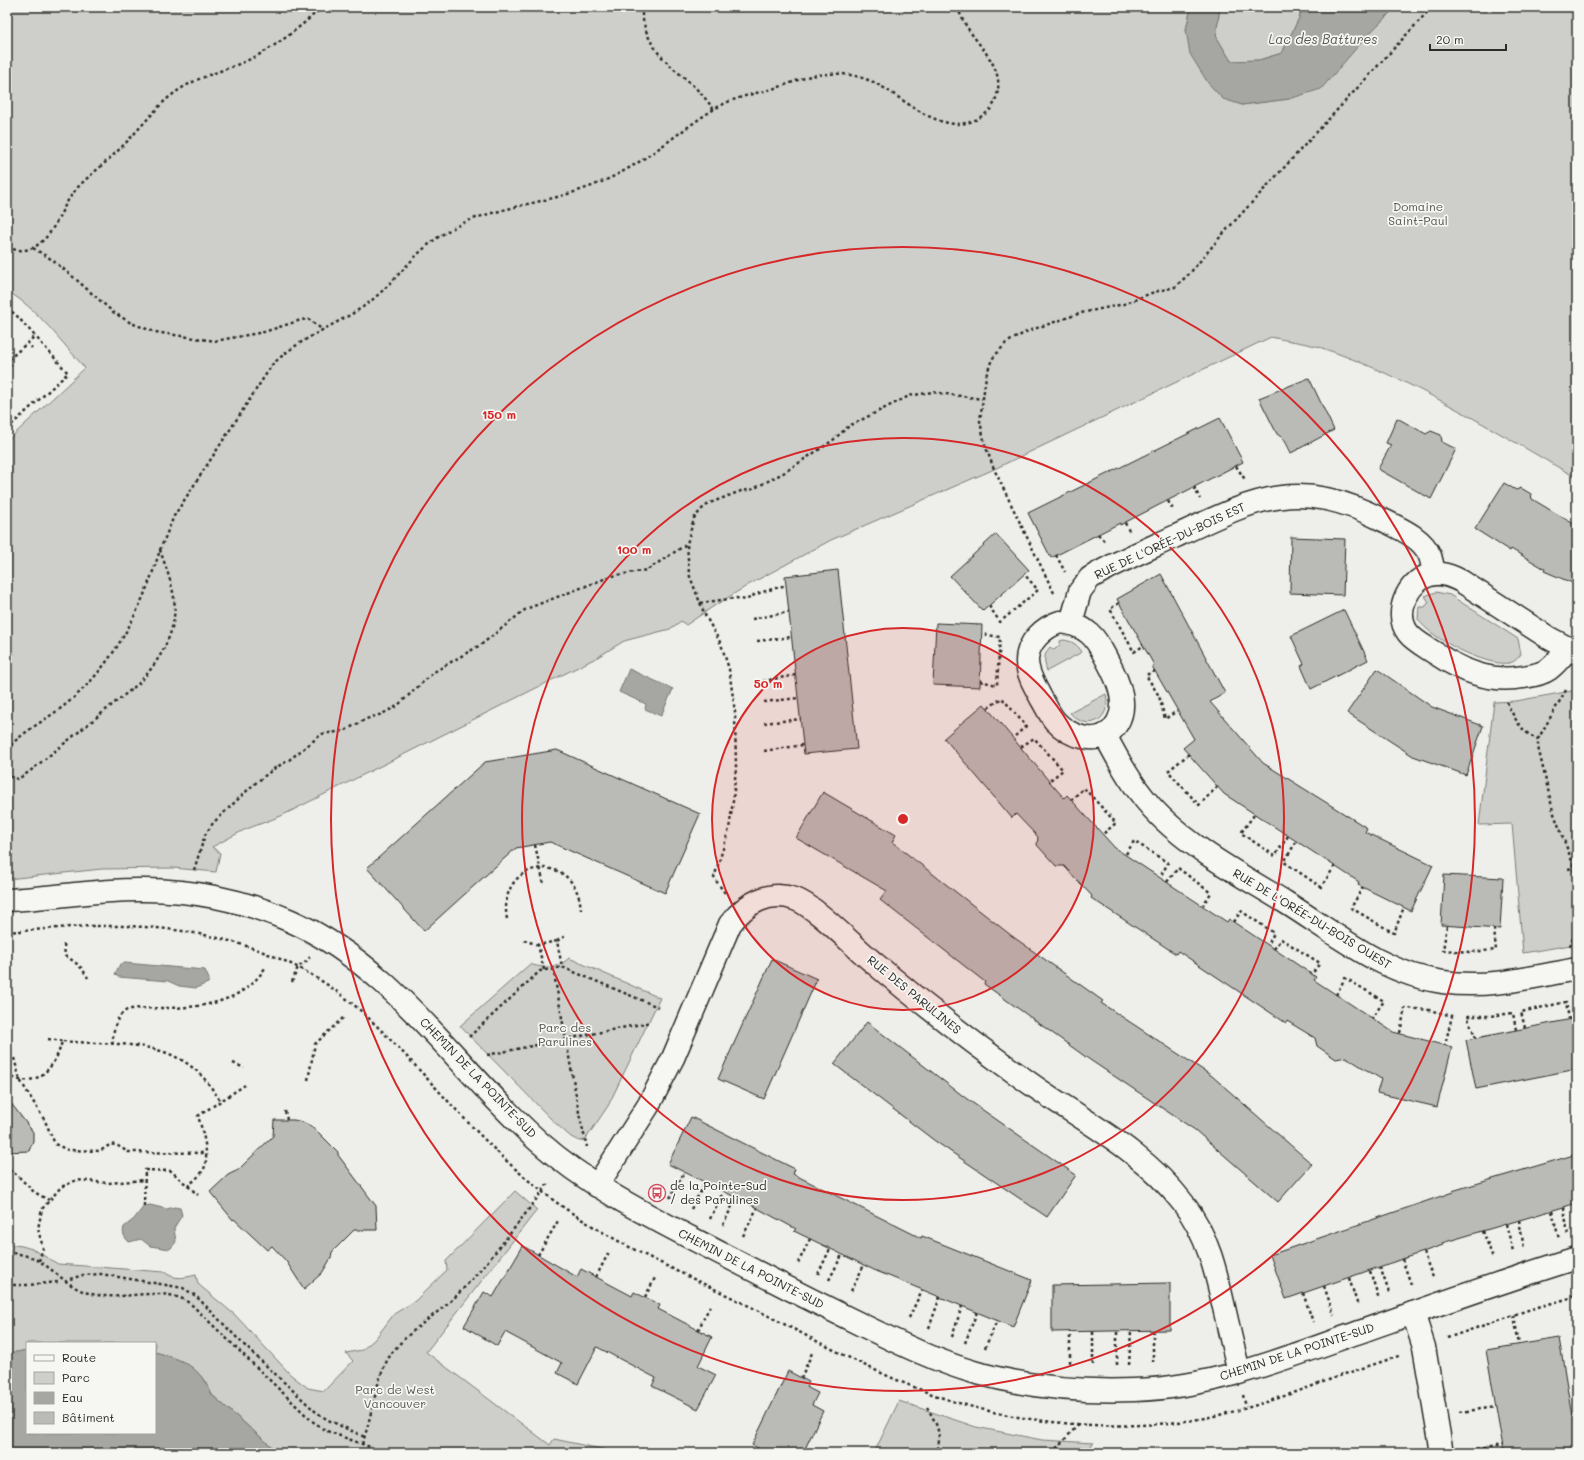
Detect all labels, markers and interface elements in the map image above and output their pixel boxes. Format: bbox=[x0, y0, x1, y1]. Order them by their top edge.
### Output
scale bar bbox=[1430, 26, 1506, 52]
water label: Lac des Battures bbox=[1268, 30, 1378, 47]
text: 20 m bbox=[1436, 31, 1464, 47]
park label: Domaine Saint-Paul bbox=[1388, 198, 1448, 228]
text: 150 m bbox=[482, 406, 516, 422]
street label: RUE DE L'ORÉE-DU-BOIS EST bbox=[1092, 498, 1248, 582]
text: 100 m bbox=[617, 541, 651, 557]
text: 50 m bbox=[754, 675, 782, 691]
centre of rings bbox=[896, 812, 910, 826]
street label: RUE DE L'ORÉE-DU-BOIS OUEST bbox=[1230, 864, 1395, 972]
street label: RUE DES PARULINES bbox=[864, 951, 965, 1037]
street label: CHEMIN DE LA POINTE-SUD bbox=[417, 1014, 541, 1141]
park label: Parc des Parulines bbox=[538, 1019, 592, 1049]
place label: de la Pointe-Sud / des Parulines bbox=[670, 1177, 767, 1207]
bus stop icon: de la Pointe-Sud / des Parulines bbox=[647, 1183, 667, 1203]
street label: CHEMIN DE LA POINTE-SUD bbox=[676, 1224, 827, 1312]
street label: CHEMIN DE LA POINTE-SUD bbox=[1217, 1318, 1376, 1384]
legend bbox=[26, 1342, 156, 1434]
text: Route bbox=[62, 1349, 96, 1365]
text: Parc bbox=[62, 1369, 90, 1385]
park label: Parc de West Vancouver bbox=[355, 1381, 435, 1411]
text: Eau bbox=[62, 1389, 83, 1405]
text: Bâtiment bbox=[62, 1409, 115, 1425]

